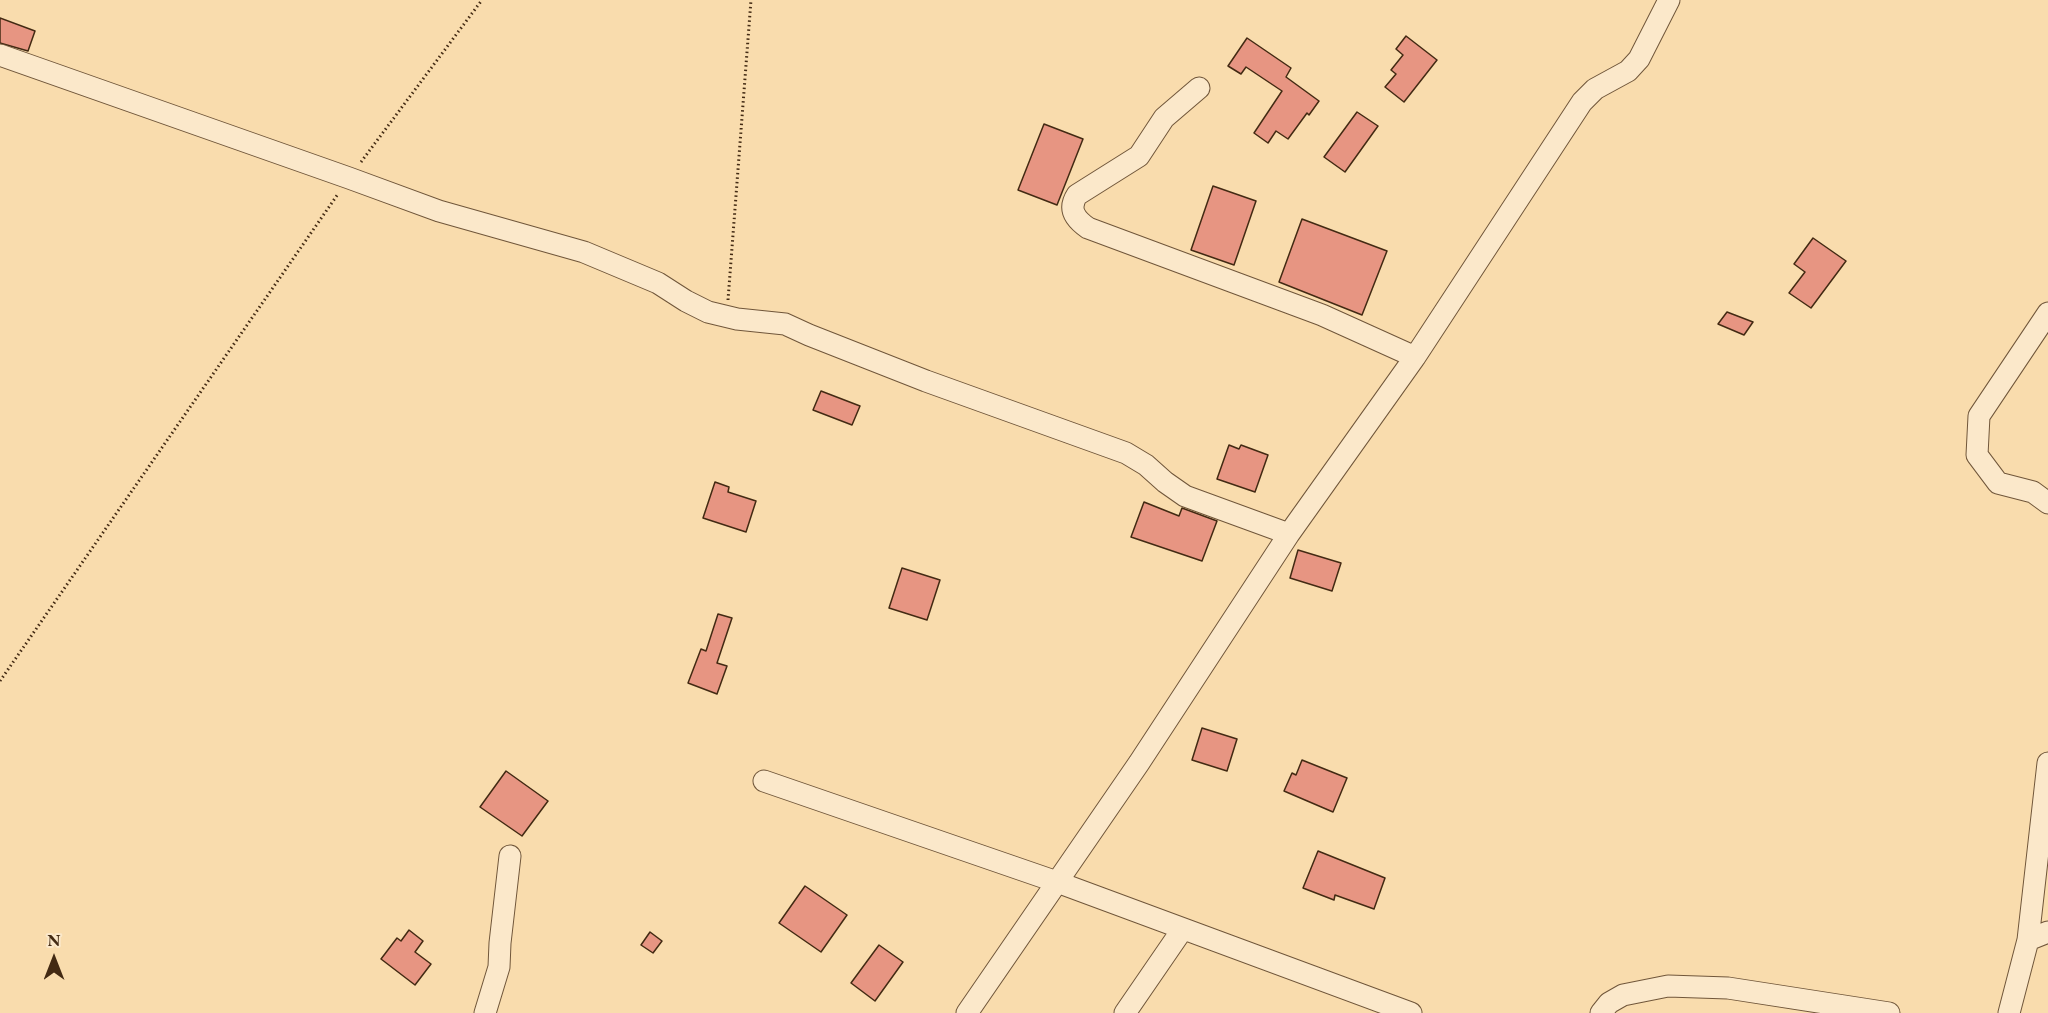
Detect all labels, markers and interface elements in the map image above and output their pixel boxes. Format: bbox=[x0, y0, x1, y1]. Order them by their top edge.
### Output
north arrow bbox=[24, 929, 84, 989]
text: N bbox=[48, 930, 60, 951]

